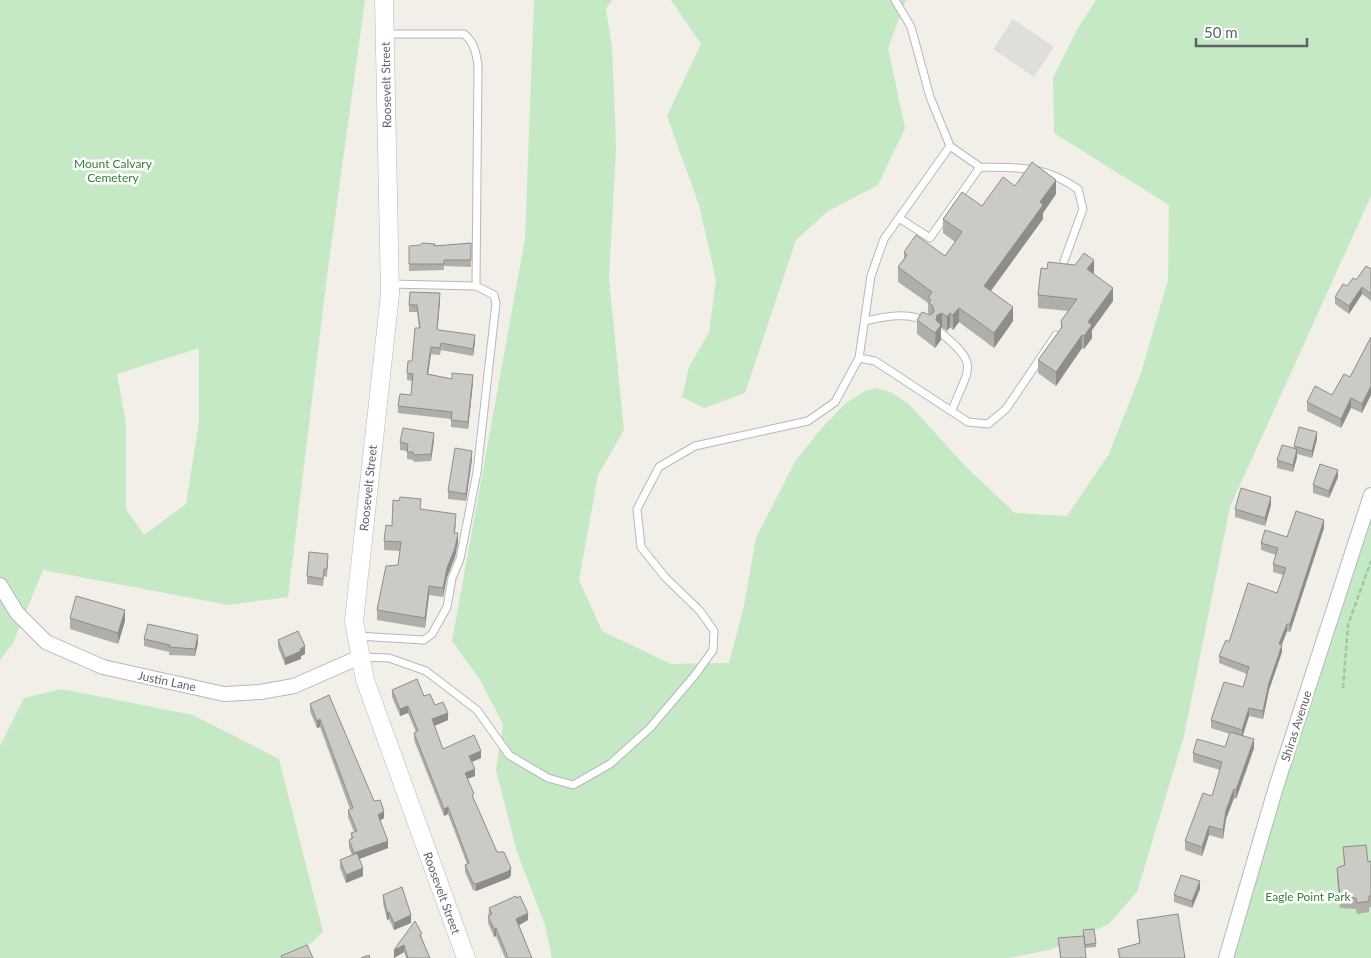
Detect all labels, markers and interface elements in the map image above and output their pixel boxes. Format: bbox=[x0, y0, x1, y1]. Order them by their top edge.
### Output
scale bar bbox=[1196, 15, 1307, 47]
text: 50 m bbox=[1204, 23, 1238, 41]
street label: Roosevelt Street bbox=[378, 41, 394, 128]
park label: Mount Calvary Cemetery bbox=[74, 156, 153, 185]
street label: Roosevelt Street bbox=[356, 444, 380, 532]
street label: Justin Lane bbox=[137, 668, 197, 694]
street label: Shiras Avenue bbox=[1277, 689, 1315, 763]
street label: Roosevelt Street bbox=[420, 850, 464, 937]
park label: Eagle Point Park bbox=[1265, 889, 1352, 904]

